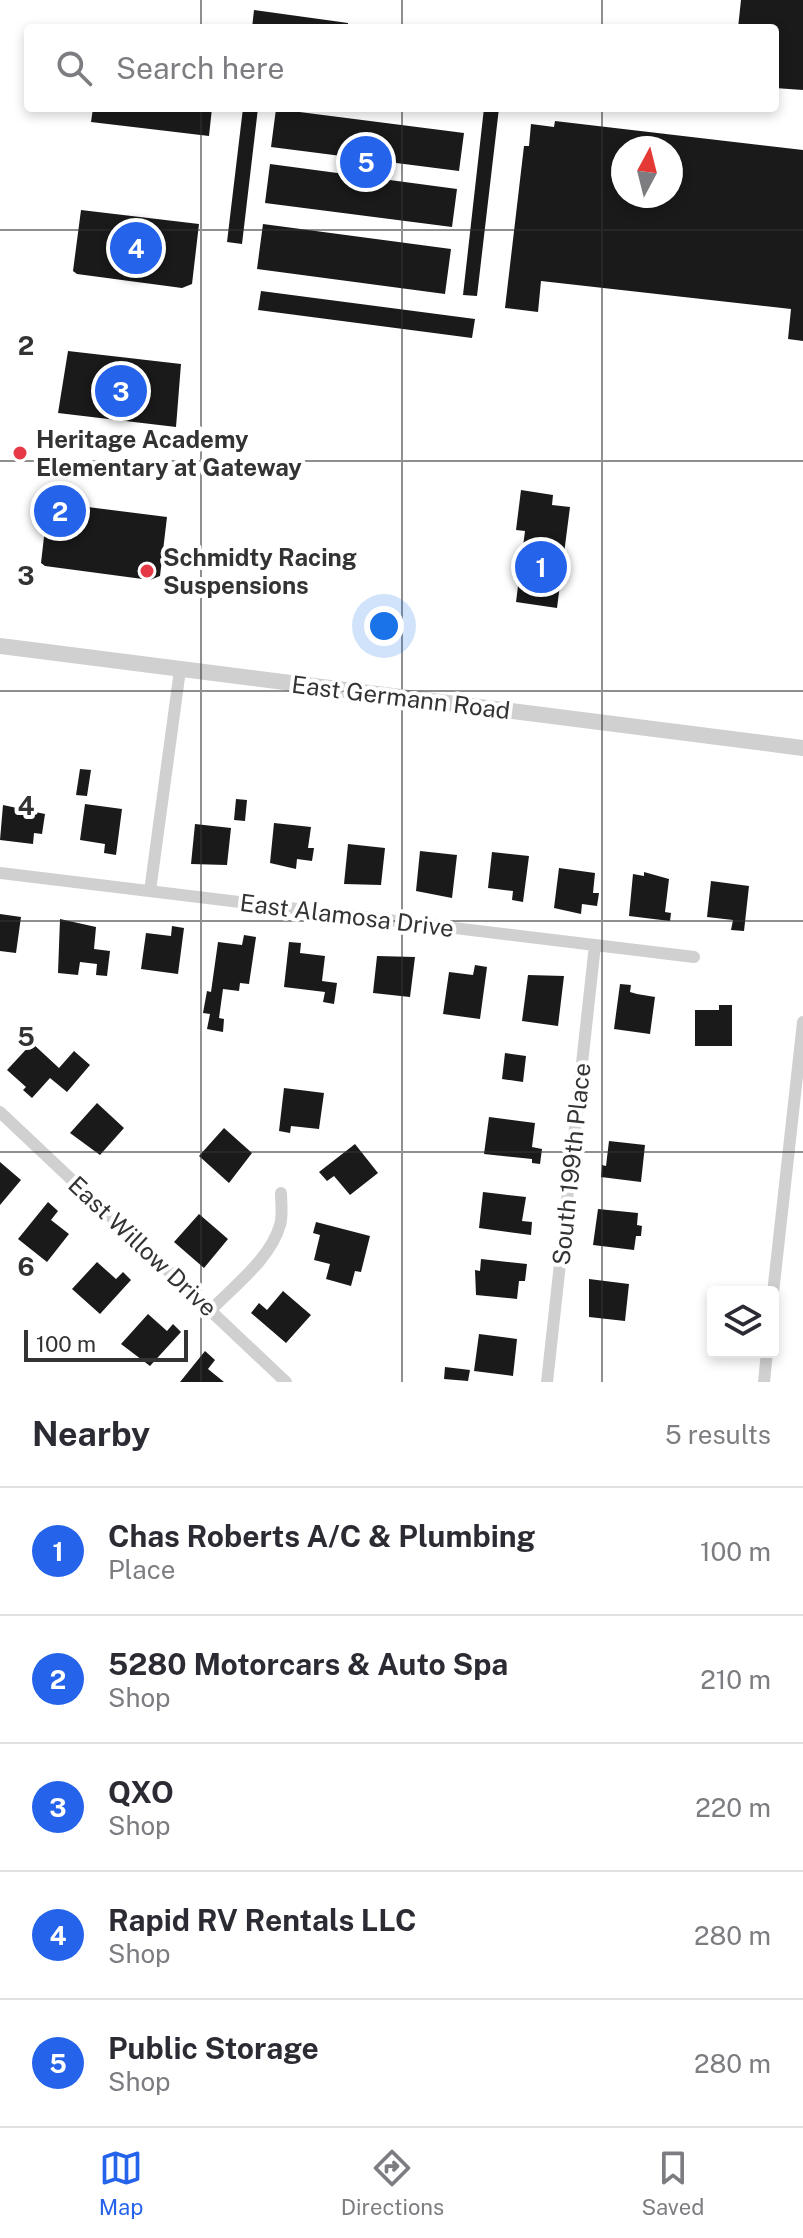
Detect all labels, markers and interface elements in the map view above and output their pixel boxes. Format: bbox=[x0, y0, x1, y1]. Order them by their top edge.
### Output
search box bbox=[24, 24, 779, 112]
icon: search bbox=[52, 46, 96, 90]
text: Search here bbox=[116, 50, 284, 86]
pin: 5 bbox=[340, 132, 392, 192]
north arrow bbox=[611, 136, 683, 208]
pin: 4 bbox=[110, 218, 162, 278]
text: 2 bbox=[18, 330, 34, 361]
pin: 3 bbox=[95, 361, 147, 421]
place label: Heritage Academy Elementary at Gateway bbox=[36, 425, 302, 481]
marker: Heritage Academy Elementary at Gateway bbox=[11, 444, 29, 462]
pin: 2 bbox=[34, 481, 86, 541]
pin: 1 bbox=[515, 537, 567, 597]
place label: Schmidty Racing Suspensions bbox=[163, 543, 357, 599]
text: 3 bbox=[17, 560, 35, 591]
marker: Schmidty Racing Suspensions bbox=[138, 562, 156, 580]
your location bbox=[364, 606, 404, 646]
street label: East Germann Road bbox=[290, 670, 512, 724]
text: 4 bbox=[17, 790, 35, 821]
street label: East Alamosa Drive bbox=[238, 888, 456, 942]
text: 5 bbox=[17, 1021, 35, 1052]
street label: South 199th Place bbox=[546, 1061, 596, 1267]
street label: East Willow Drive bbox=[63, 1170, 223, 1322]
text: 6 bbox=[17, 1251, 35, 1282]
map controls bbox=[707, 1286, 779, 1358]
button: layers bbox=[707, 1286, 779, 1358]
scale bar bbox=[24, 1326, 188, 1362]
text: 100 m bbox=[36, 1331, 96, 1357]
text: Nearby bbox=[32, 1414, 150, 1454]
text: 5 results bbox=[665, 1419, 771, 1450]
text: Chas Roberts A/C & Plumbing bbox=[108, 1518, 535, 1554]
text: 1 bbox=[52, 1536, 64, 1567]
text: 100 m bbox=[700, 1536, 771, 1567]
text: Place bbox=[108, 1554, 175, 1585]
text: 5280 Motorcars & Auto Spa bbox=[108, 1646, 508, 1682]
text: 2 bbox=[50, 1664, 66, 1695]
text: 210 m bbox=[700, 1664, 771, 1695]
text: Shop bbox=[108, 1682, 171, 1713]
text: QXO bbox=[108, 1774, 174, 1810]
text: 3 bbox=[49, 1792, 67, 1823]
text: 220 m bbox=[695, 1792, 771, 1823]
text: Shop bbox=[108, 1810, 171, 1841]
text: Rapid RV Rentals LLC bbox=[108, 1902, 416, 1938]
text: 4 bbox=[49, 1920, 67, 1951]
text: 280 m bbox=[694, 1920, 771, 1951]
text: Shop bbox=[108, 1938, 171, 1969]
text: Public Storage bbox=[108, 2030, 319, 2066]
text: 5 bbox=[49, 2048, 67, 2079]
text: 280 m bbox=[694, 2048, 771, 2079]
text: Shop bbox=[108, 2066, 171, 2097]
tab: Map bbox=[99, 2146, 143, 2220]
tab: Directions bbox=[341, 2146, 444, 2220]
tab: Saved bbox=[641, 2146, 704, 2220]

